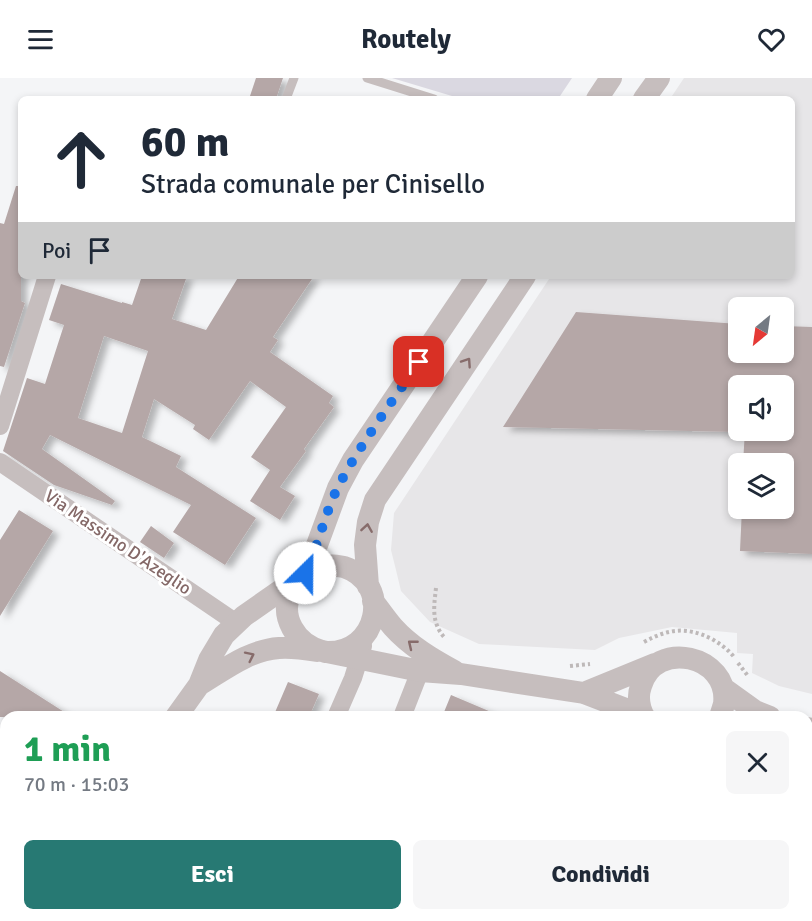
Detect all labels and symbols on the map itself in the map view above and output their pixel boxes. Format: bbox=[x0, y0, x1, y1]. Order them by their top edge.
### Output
north arrow bbox=[728, 297, 794, 363]
pin bbox=[393, 336, 444, 387]
one-way arrow bbox=[460, 358, 471, 369]
street label: Via Massimo D'Azeglio bbox=[40, 485, 196, 599]
one-way arrow bbox=[361, 523, 373, 533]
position arrow bbox=[273, 541, 337, 605]
one-way arrow bbox=[408, 640, 419, 651]
one-way arrow bbox=[243, 652, 254, 664]

